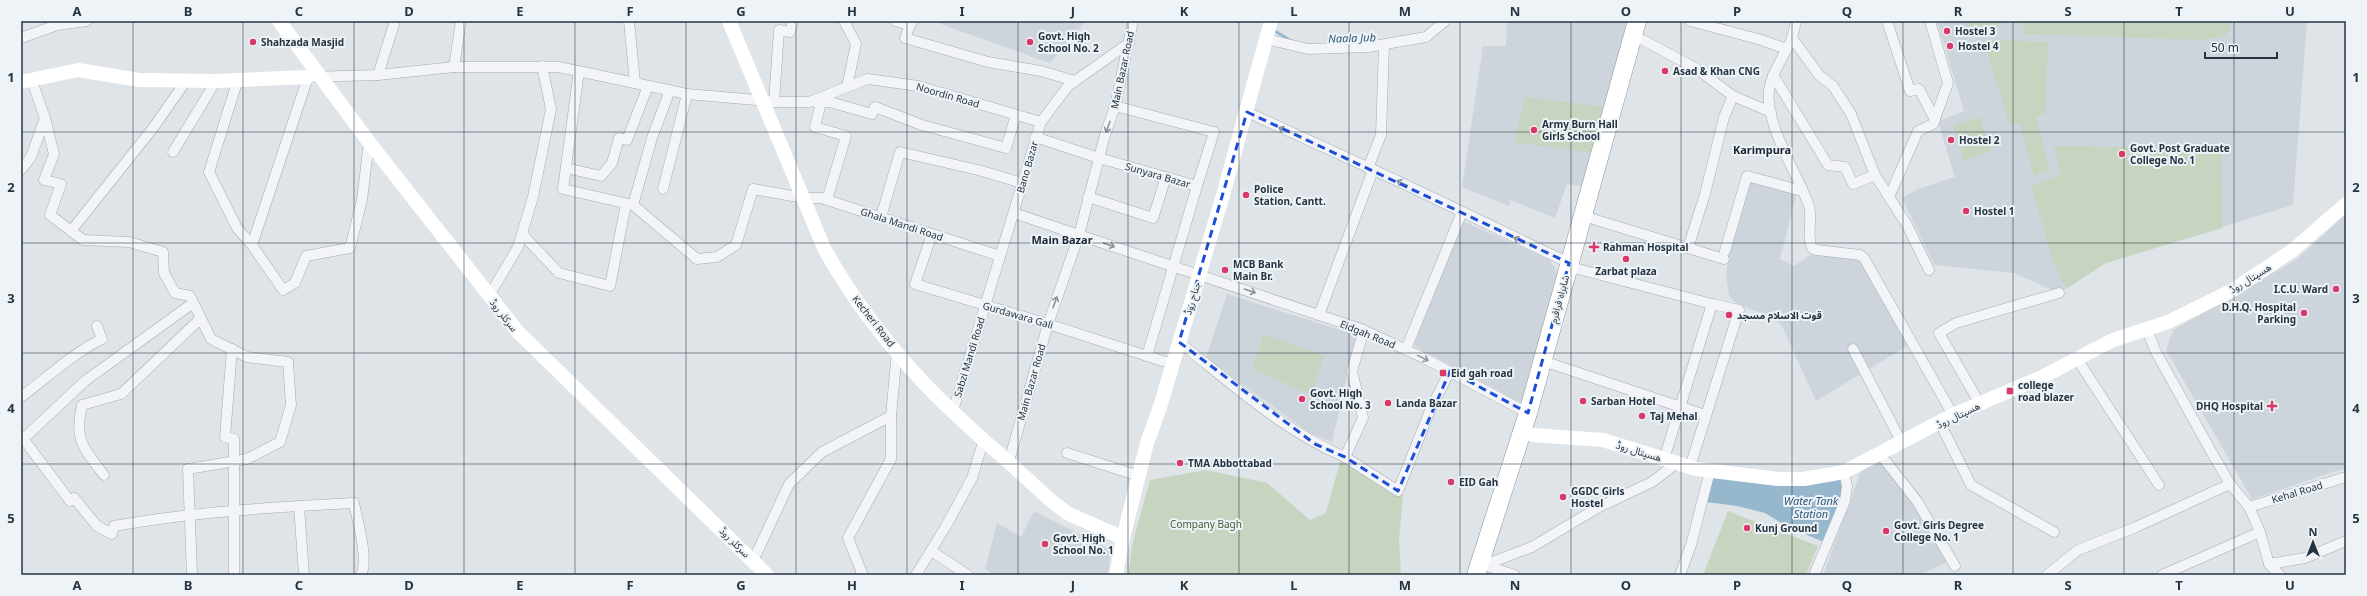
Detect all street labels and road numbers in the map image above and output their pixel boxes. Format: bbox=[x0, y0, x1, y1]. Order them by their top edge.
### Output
street label: Main Bazar Road bbox=[1107, 30, 1137, 110]
street label: Noordin Road bbox=[915, 79, 981, 111]
street label: Bano Bazar bbox=[1013, 139, 1041, 195]
street label: Sunyara Bazar bbox=[1124, 159, 1192, 191]
street label: Ghala Mandi Road bbox=[859, 204, 945, 244]
street label: ھسپتال روڈ bbox=[2226, 259, 2274, 296]
street label: شاہراہ قراقرم bbox=[1546, 273, 1574, 325]
street label: جناح روڈ bbox=[1180, 280, 1205, 317]
street label: Kecheri Road bbox=[849, 292, 899, 350]
street label: سرکلر روڈ bbox=[487, 296, 521, 334]
street label: Gurdawara Gali bbox=[981, 298, 1055, 332]
street label: Sabzi Mandi Road bbox=[950, 315, 988, 399]
street label: Eidgah Road bbox=[1338, 316, 1398, 352]
street label: Main Bazar Road bbox=[1013, 342, 1049, 422]
street label: ھسپتال روڈ bbox=[1934, 398, 1982, 432]
street label: ھسپتال روڈ bbox=[1614, 437, 1664, 465]
street label: Kehal Road bbox=[2270, 478, 2324, 506]
street label: سرکلر روڈ bbox=[717, 524, 753, 560]

